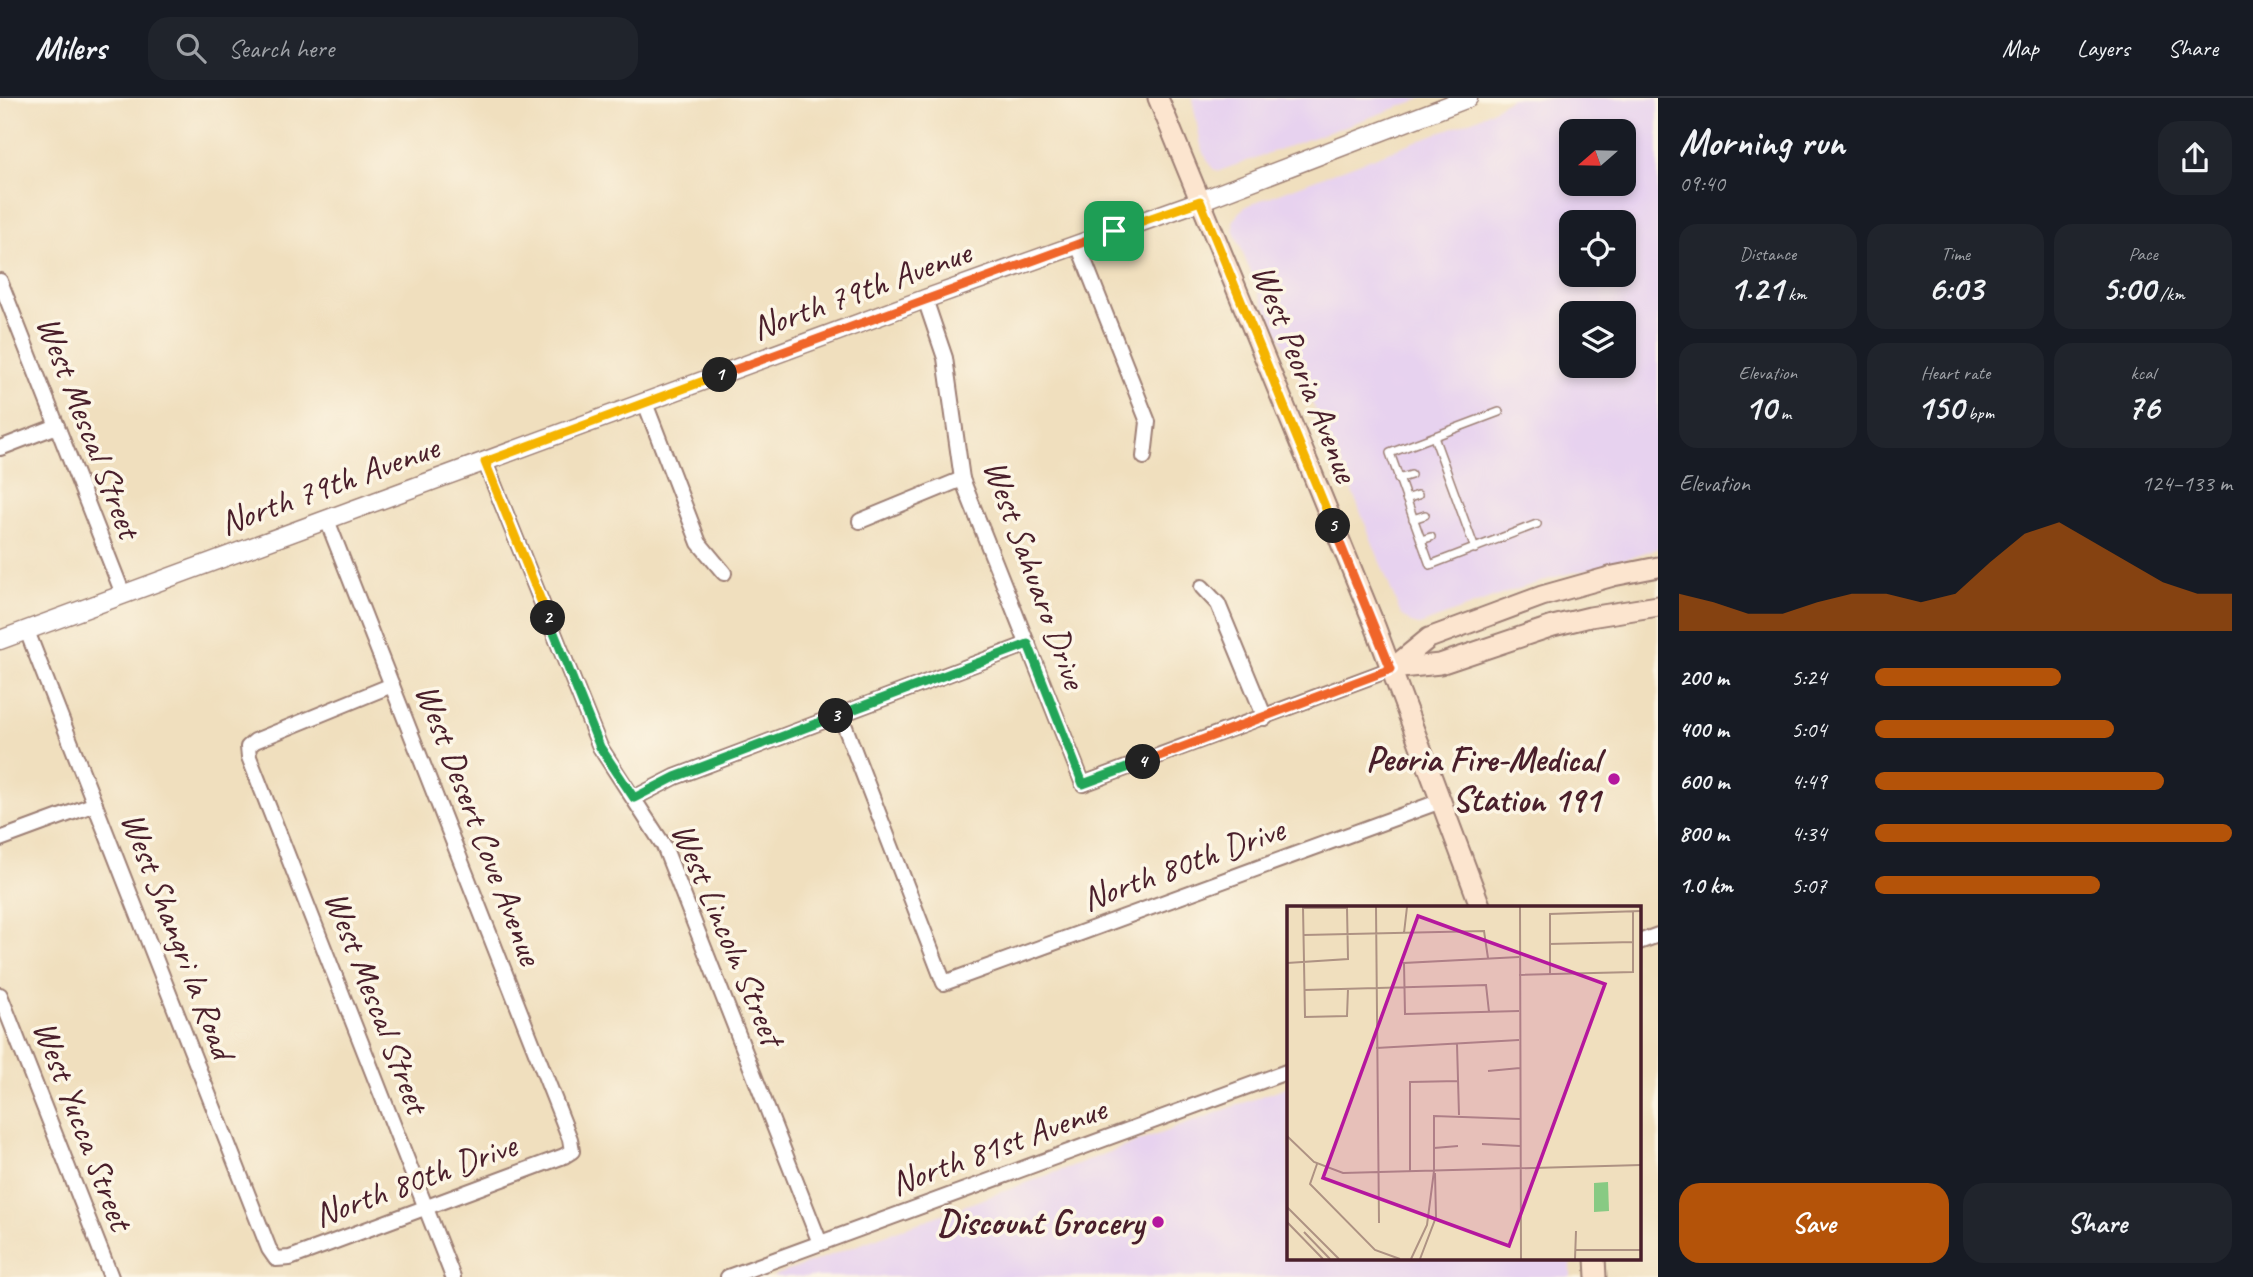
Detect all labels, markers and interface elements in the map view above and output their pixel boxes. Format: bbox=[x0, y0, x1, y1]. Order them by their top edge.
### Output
search box bbox=[148, 17, 638, 80]
text: Milers bbox=[35, 27, 106, 69]
icon: search bbox=[172, 29, 210, 67]
text: Search here bbox=[228, 32, 334, 65]
text: Map bbox=[2002, 33, 2039, 63]
text: Layers bbox=[2077, 33, 2130, 63]
text: Share bbox=[2168, 33, 2218, 63]
north arrow bbox=[1559, 119, 1636, 196]
map controls bbox=[1559, 119, 1636, 378]
text: Morning run bbox=[1679, 119, 1845, 166]
button: share bbox=[2158, 121, 2232, 195]
text: 09:40 bbox=[1679, 169, 1725, 198]
pin bbox=[1084, 201, 1144, 261]
button: locate bbox=[1559, 210, 1636, 287]
icon: arrive bbox=[1095, 212, 1133, 250]
street label: North 79th Avenue bbox=[745, 229, 979, 350]
text: Distance bbox=[1739, 242, 1796, 266]
text: Time bbox=[1941, 242, 1970, 266]
text: Pace bbox=[2129, 242, 2158, 266]
street label: West Peoria Avenue bbox=[1241, 258, 1370, 491]
text: 1.21 bbox=[1729, 266, 1783, 311]
text: 6:03 bbox=[1928, 266, 1983, 311]
text: 5:00 bbox=[2102, 266, 2155, 311]
text: km bbox=[1783, 282, 1807, 306]
text: /km bbox=[2155, 282, 2185, 306]
button: layers bbox=[1559, 301, 1636, 378]
street label: West Mescal Street bbox=[26, 310, 153, 548]
pin: 1 bbox=[702, 358, 738, 392]
text: Elevation bbox=[1739, 361, 1797, 385]
text: Heart rate bbox=[1921, 361, 1990, 385]
text: kcal bbox=[2131, 361, 2156, 385]
text: 1 bbox=[715, 362, 724, 386]
text: 10 bbox=[1744, 385, 1776, 430]
text: 150 bbox=[1917, 385, 1964, 430]
text: 76 bbox=[2127, 385, 2159, 430]
text: m bbox=[1776, 401, 1791, 425]
text: bpm bbox=[1964, 401, 1994, 425]
street label: North 79th Avenue bbox=[213, 424, 447, 545]
street label: West Sahuaro Drive bbox=[973, 454, 1098, 697]
text: Elevation bbox=[1679, 469, 1750, 498]
text: 124–133 m bbox=[2141, 469, 2232, 498]
pin: 5 bbox=[1316, 508, 1350, 544]
text: 5 bbox=[1328, 513, 1337, 537]
pin: 2 bbox=[530, 601, 566, 636]
text: 2 bbox=[543, 605, 552, 629]
text: 200 m bbox=[1679, 663, 1729, 692]
text: 5:24 bbox=[1791, 663, 1827, 692]
street label: West Desert Cove Avenue bbox=[405, 677, 554, 973]
pin: 3 bbox=[818, 698, 854, 734]
text: 3 bbox=[831, 703, 840, 727]
text: 400 m bbox=[1679, 715, 1729, 744]
text: 5:04 bbox=[1791, 715, 1827, 744]
place label: Peoria Fire-Medical Station 191 bbox=[1366, 737, 1607, 822]
pin: 4 bbox=[1126, 744, 1160, 780]
text: 4 bbox=[1138, 749, 1147, 773]
text: 600 m bbox=[1679, 767, 1729, 796]
text: 4:49 bbox=[1791, 767, 1827, 796]
marker: Peoria Fire-Medical Station 191 bbox=[1606, 771, 1622, 787]
street label: West Shangri la Road bbox=[110, 805, 248, 1069]
street label: North 80th Drive bbox=[1076, 806, 1293, 921]
street label: West Lincoln Street bbox=[661, 816, 797, 1056]
text: 800 m bbox=[1679, 819, 1729, 848]
text: 4:34 bbox=[1791, 819, 1827, 848]
text: 1.0 km bbox=[1679, 871, 1733, 900]
text: 5:07 bbox=[1791, 871, 1827, 900]
street label: West Mescal Street bbox=[314, 885, 441, 1123]
inset map bbox=[1287, 906, 1640, 1260]
street label: West Yucca Street bbox=[22, 1014, 145, 1239]
street label: North 81st Avenue bbox=[884, 1085, 1114, 1206]
street label: North 80th Drive bbox=[308, 1122, 525, 1237]
button: Save bbox=[1679, 1183, 1949, 1263]
button: Share bbox=[1963, 1183, 2232, 1263]
place label: Discount Grocery bbox=[937, 1200, 1147, 1245]
marker: Discount Grocery bbox=[1150, 1214, 1166, 1230]

